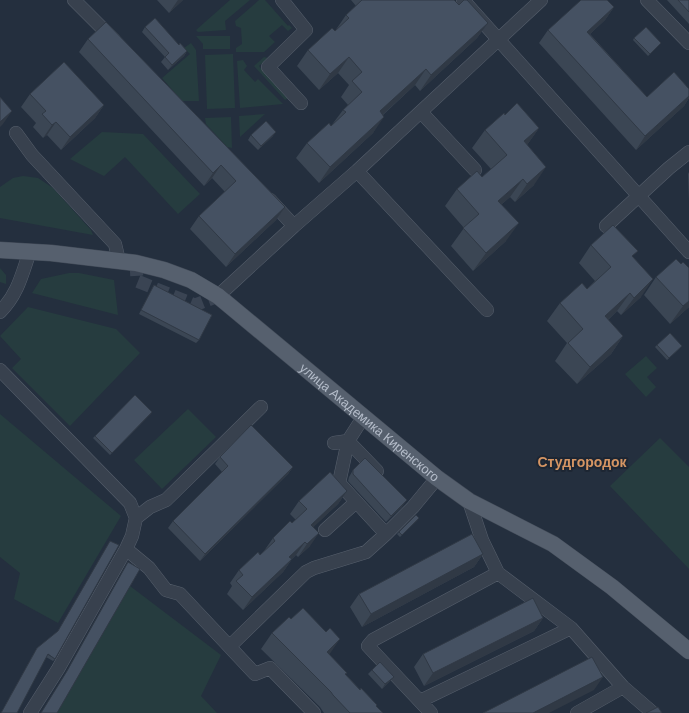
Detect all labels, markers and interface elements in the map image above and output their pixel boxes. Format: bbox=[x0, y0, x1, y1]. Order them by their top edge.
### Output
street label: улица Академика Киренского bbox=[296, 359, 443, 485]
district label: Студгородок bbox=[537, 453, 628, 471]

